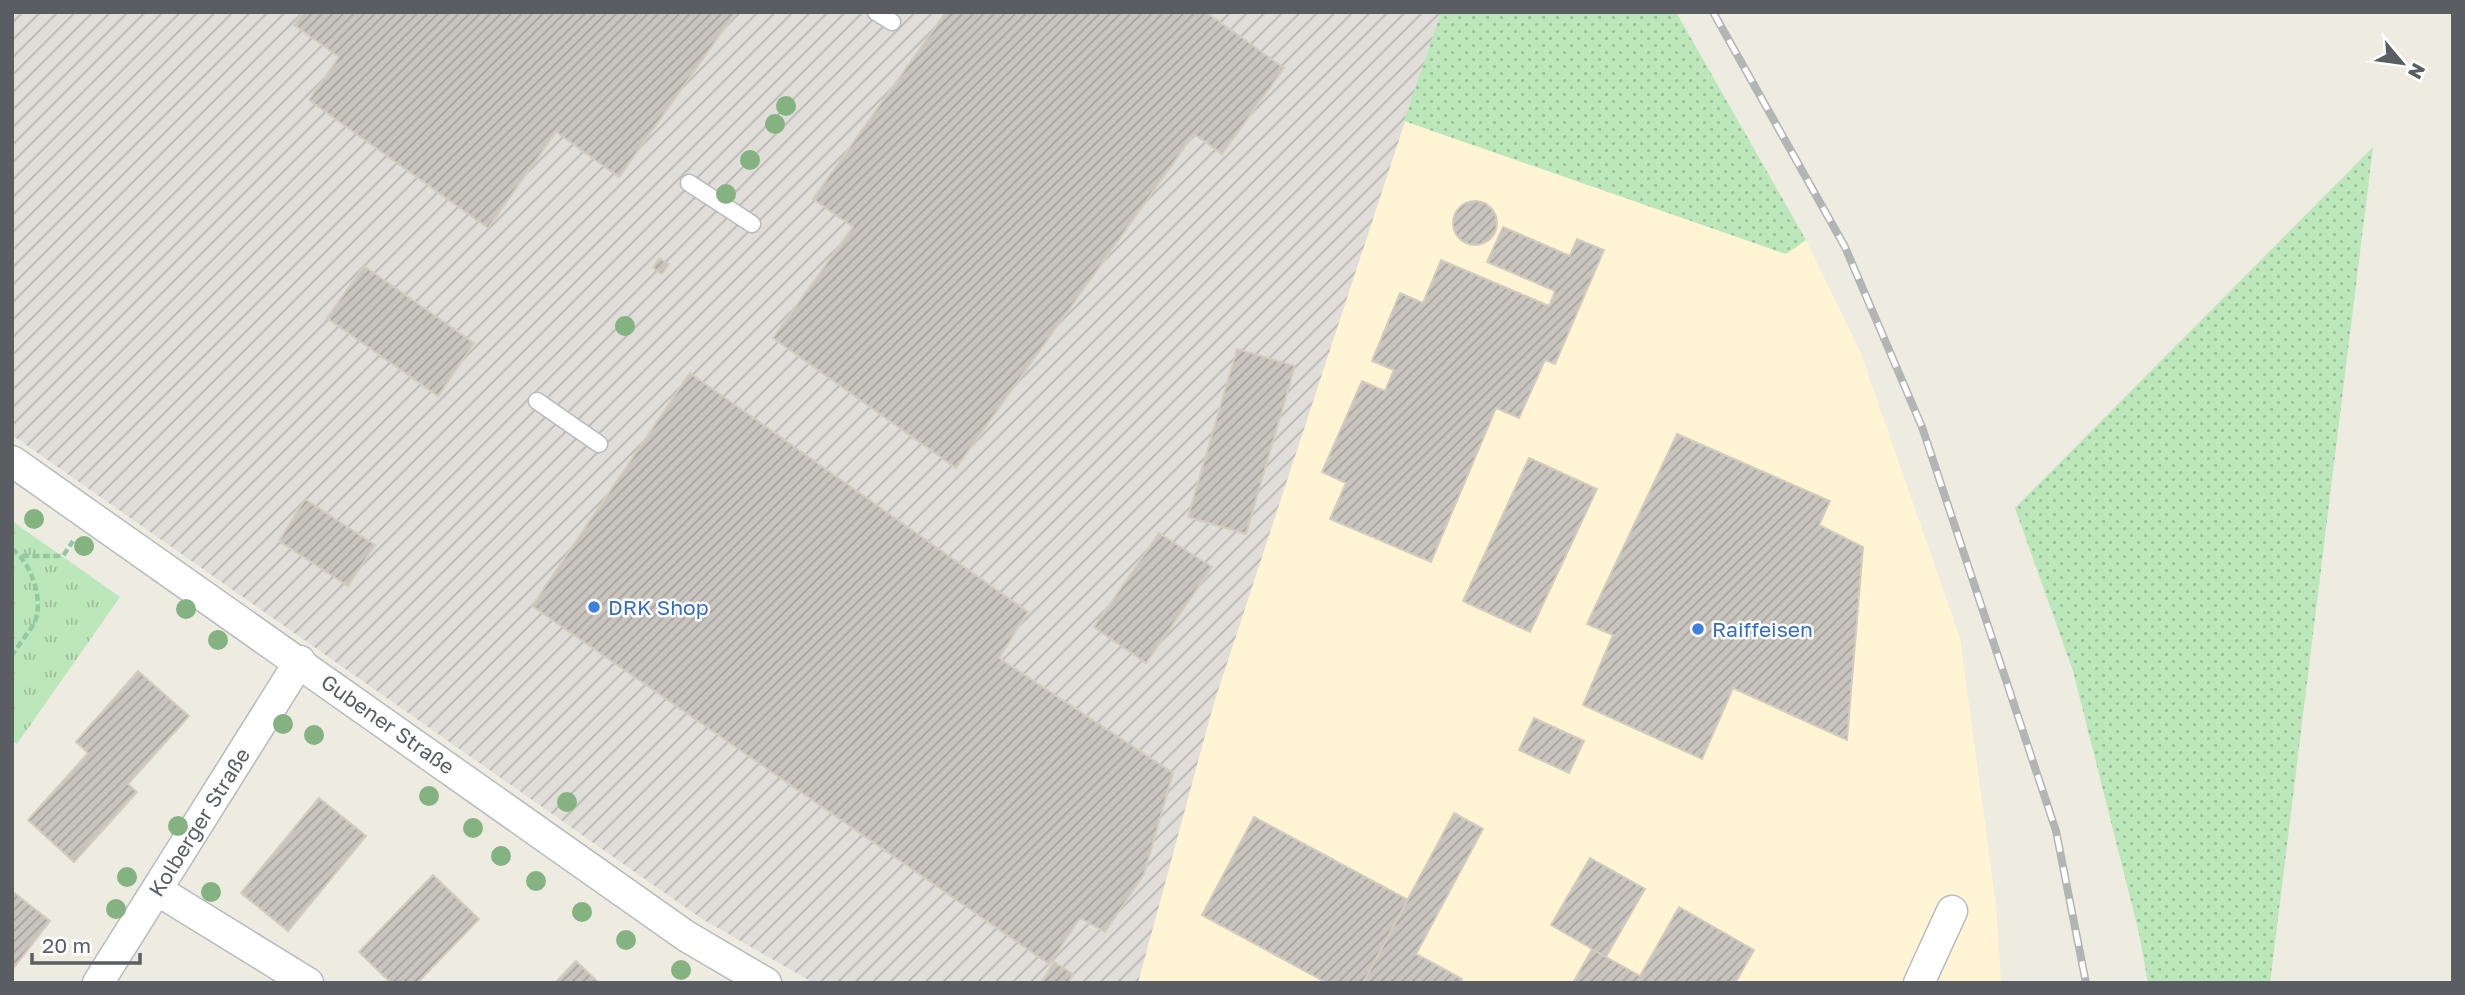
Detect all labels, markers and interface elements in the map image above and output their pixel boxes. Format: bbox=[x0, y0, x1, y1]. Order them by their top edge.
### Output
north arrow bbox=[2367, 28, 2437, 98]
text: N bbox=[2404, 60, 2431, 83]
place label: DRK Shop bbox=[608, 594, 709, 620]
marker: DRK Shop bbox=[586, 599, 602, 615]
place label: Raiffeisen bbox=[1712, 616, 1813, 642]
marker: Raiffeisen bbox=[1690, 621, 1706, 637]
street label: Gubener Straße bbox=[316, 668, 460, 780]
street label: Kolberger Straße bbox=[143, 743, 255, 901]
scale bar bbox=[32, 922, 140, 966]
text: 20 m bbox=[42, 932, 91, 958]

